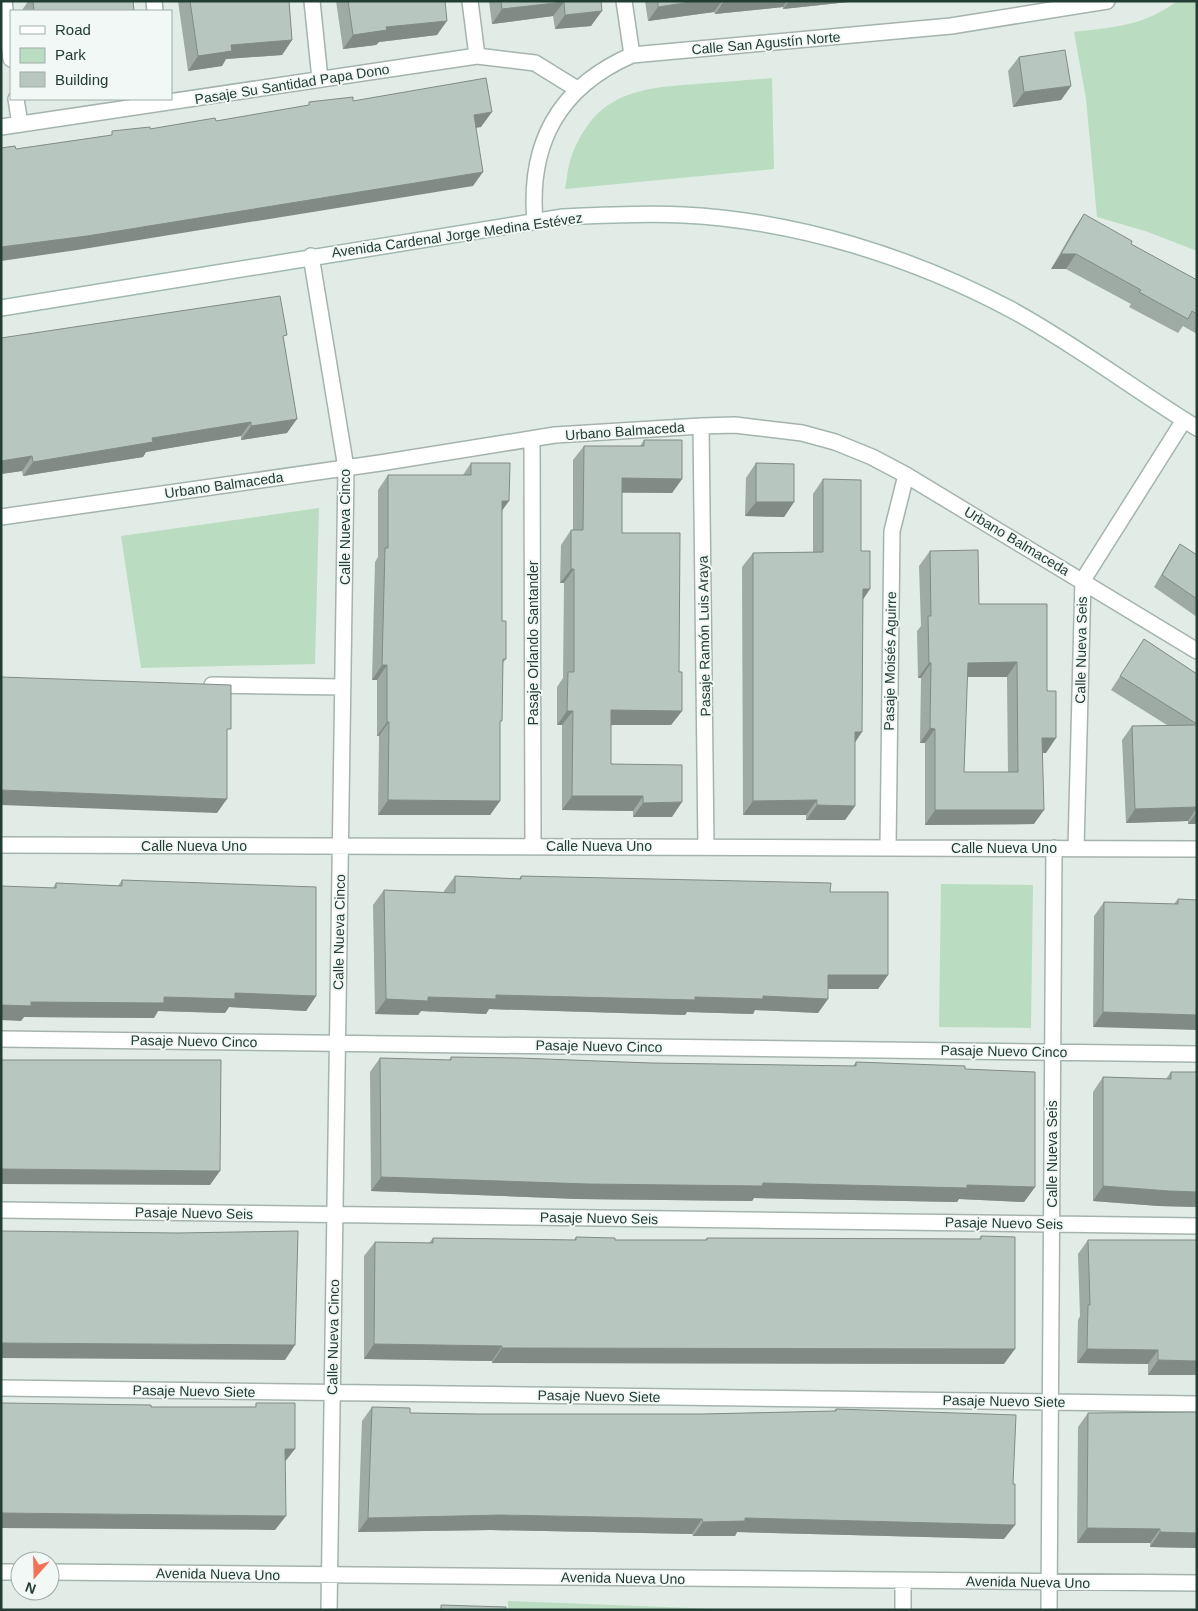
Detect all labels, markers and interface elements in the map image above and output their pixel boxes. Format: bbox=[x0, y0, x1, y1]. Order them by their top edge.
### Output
legend bbox=[10, 10, 172, 100]
text: Road bbox=[55, 21, 91, 38]
street label: Calle San Agustín Norte bbox=[691, 29, 841, 57]
text: Park bbox=[55, 46, 86, 63]
street label: Pasaje Su Santidad Papa Dono bbox=[193, 61, 391, 107]
text: Building bbox=[55, 71, 108, 88]
street label: Avenida Cardenal Jorge Medina Estévez bbox=[330, 209, 584, 261]
street label: Urbano Balmaceda bbox=[565, 419, 686, 443]
street label: Urbano Balmaceda bbox=[164, 469, 285, 501]
street label: Calle Nueva Cinco bbox=[337, 469, 353, 585]
street label: Urbano Balmaceda bbox=[962, 503, 1073, 579]
street label: Pasaje Ramón Luis Araya bbox=[695, 555, 713, 717]
street label: Pasaje Orlando Santander bbox=[525, 560, 541, 726]
street label: Pasaje Moisés Aguirre bbox=[881, 591, 899, 731]
street label: Calle Nueva Seis bbox=[1072, 596, 1090, 704]
street label: Calle Nueva Uno bbox=[141, 838, 247, 854]
street label: Calle Nueva Uno bbox=[546, 838, 652, 854]
street label: Calle Nueva Uno bbox=[951, 840, 1057, 856]
street label: Calle Nueva Cinco bbox=[330, 874, 348, 990]
street label: Pasaje Nuevo Cinco bbox=[130, 1032, 258, 1050]
street label: Pasaje Nuevo Cinco bbox=[535, 1037, 663, 1055]
street label: Pasaje Nuevo Cinco bbox=[940, 1042, 1068, 1060]
street label: Calle Nueva Seis bbox=[1044, 1100, 1060, 1208]
street label: Pasaje Nuevo Seis bbox=[135, 1204, 253, 1222]
street label: Pasaje Nuevo Seis bbox=[540, 1209, 658, 1227]
street label: Pasaje Nuevo Seis bbox=[945, 1214, 1063, 1232]
street label: Calle Nueva Cinco bbox=[324, 1279, 342, 1395]
street label: Pasaje Nuevo Siete bbox=[132, 1382, 256, 1400]
street label: Pasaje Nuevo Siete bbox=[537, 1387, 661, 1405]
street label: Pasaje Nuevo Siete bbox=[942, 1392, 1066, 1410]
north arrow bbox=[10, 1551, 60, 1601]
street label: Avenida Nueva Uno bbox=[156, 1565, 280, 1583]
street label: Avenida Nueva Uno bbox=[561, 1569, 685, 1587]
street label: Avenida Nueva Uno bbox=[966, 1573, 1090, 1591]
text: N bbox=[23, 1579, 38, 1597]

